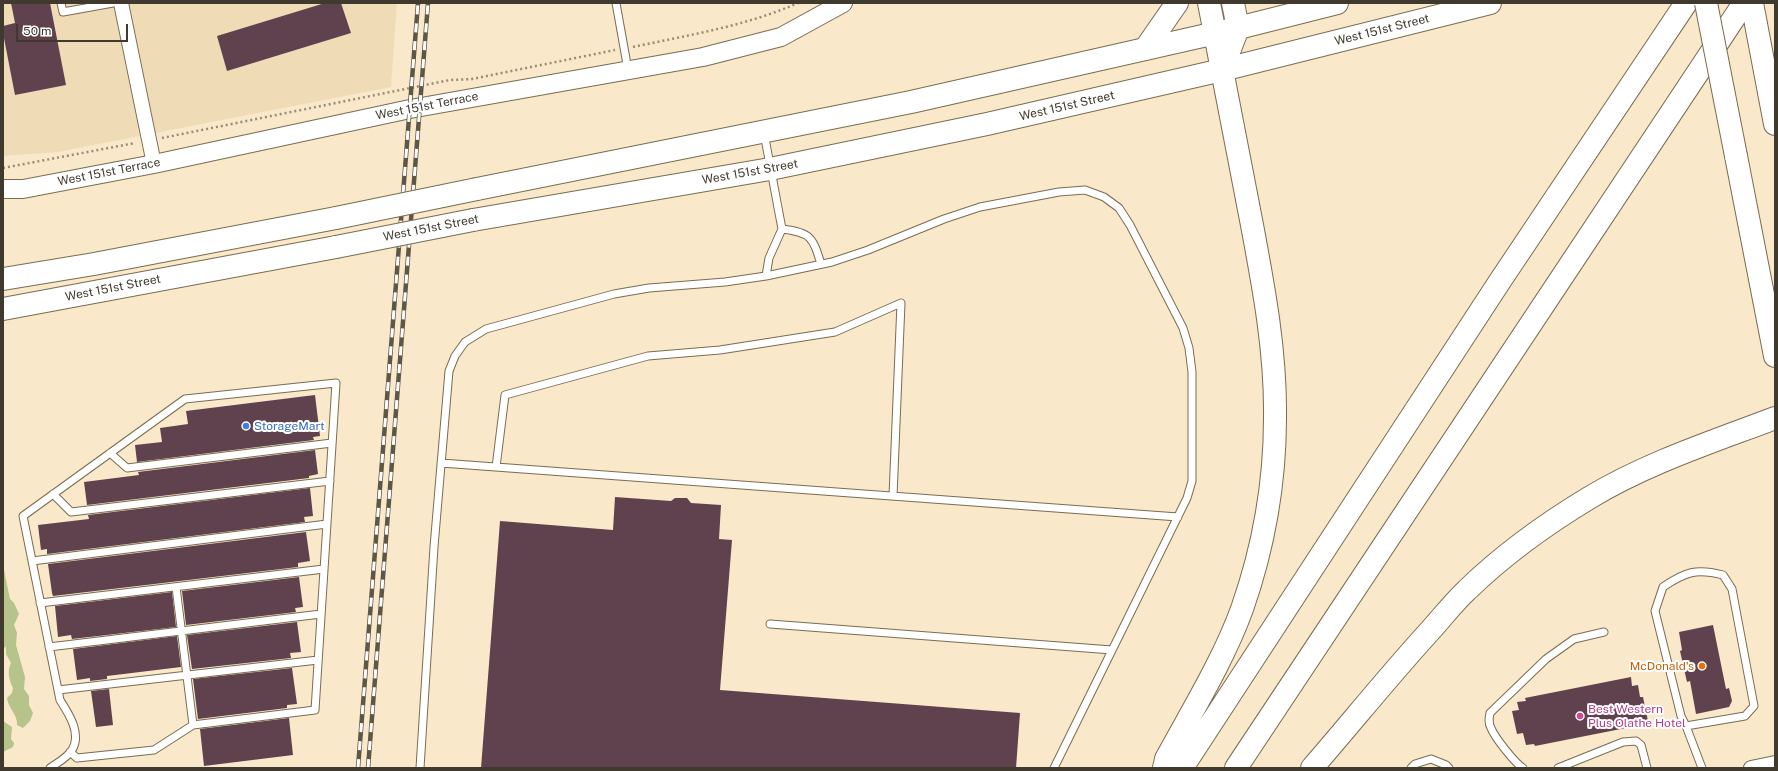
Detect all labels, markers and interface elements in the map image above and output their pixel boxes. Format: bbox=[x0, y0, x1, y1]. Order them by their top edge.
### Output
street label: West 151st Street bbox=[1333, 11, 1431, 49]
scale bar bbox=[18, 16, 130, 42]
text: 50 m bbox=[23, 24, 51, 38]
street label: West 151st Street bbox=[1018, 88, 1116, 124]
street label: West 151st Terrace bbox=[374, 89, 480, 123]
street label: West 151st Terrace bbox=[56, 155, 162, 189]
street label: West 151st Street bbox=[701, 156, 799, 188]
street label: West 151st Street bbox=[382, 212, 480, 244]
street label: West 151st Street bbox=[64, 272, 162, 304]
place label: StorageMart bbox=[254, 419, 325, 433]
marker: StorageMart bbox=[241, 421, 251, 431]
place label: McDonald's bbox=[1630, 659, 1694, 673]
marker: McDonald's bbox=[1697, 661, 1707, 671]
place label: Best Western Plus Olathe Hotel bbox=[1588, 702, 1686, 730]
marker: Best Western Plus Olathe Hotel bbox=[1575, 711, 1585, 721]

